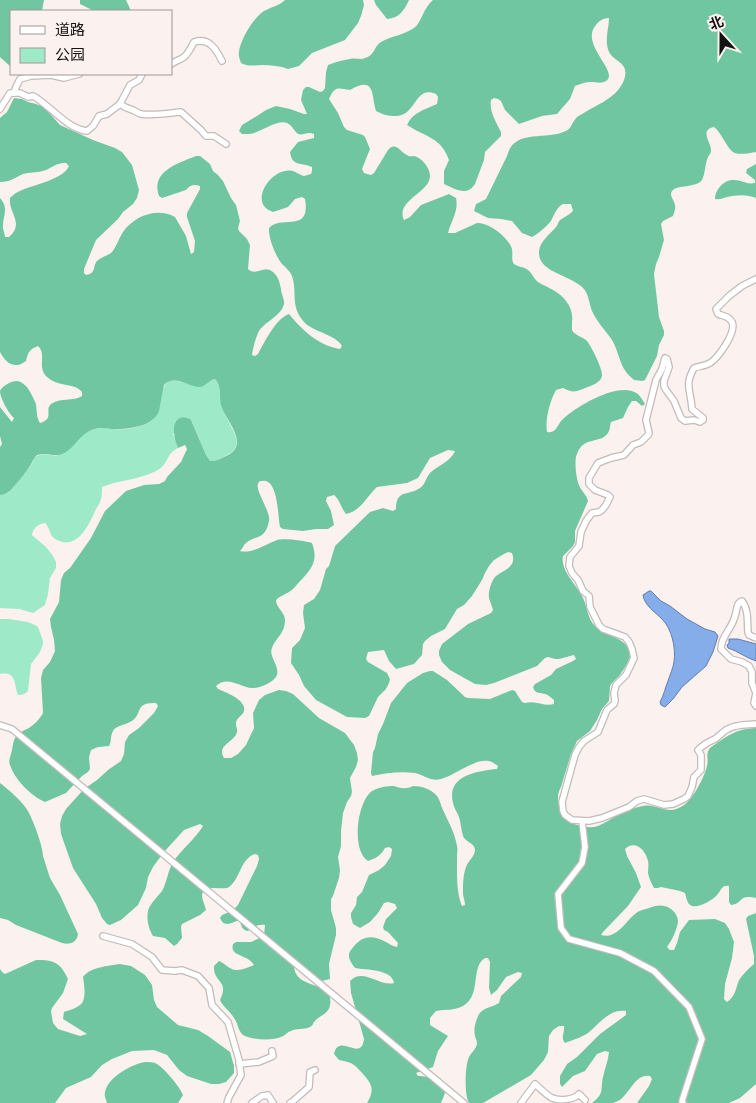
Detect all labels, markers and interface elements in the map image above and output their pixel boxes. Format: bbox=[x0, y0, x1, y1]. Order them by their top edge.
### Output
legend bbox=[10, 10, 172, 75]
north arrow bbox=[696, 10, 746, 60]
text: 北 bbox=[706, 11, 726, 35]
text: 道路 bbox=[55, 19, 85, 40]
text: 公园 bbox=[55, 44, 85, 65]

